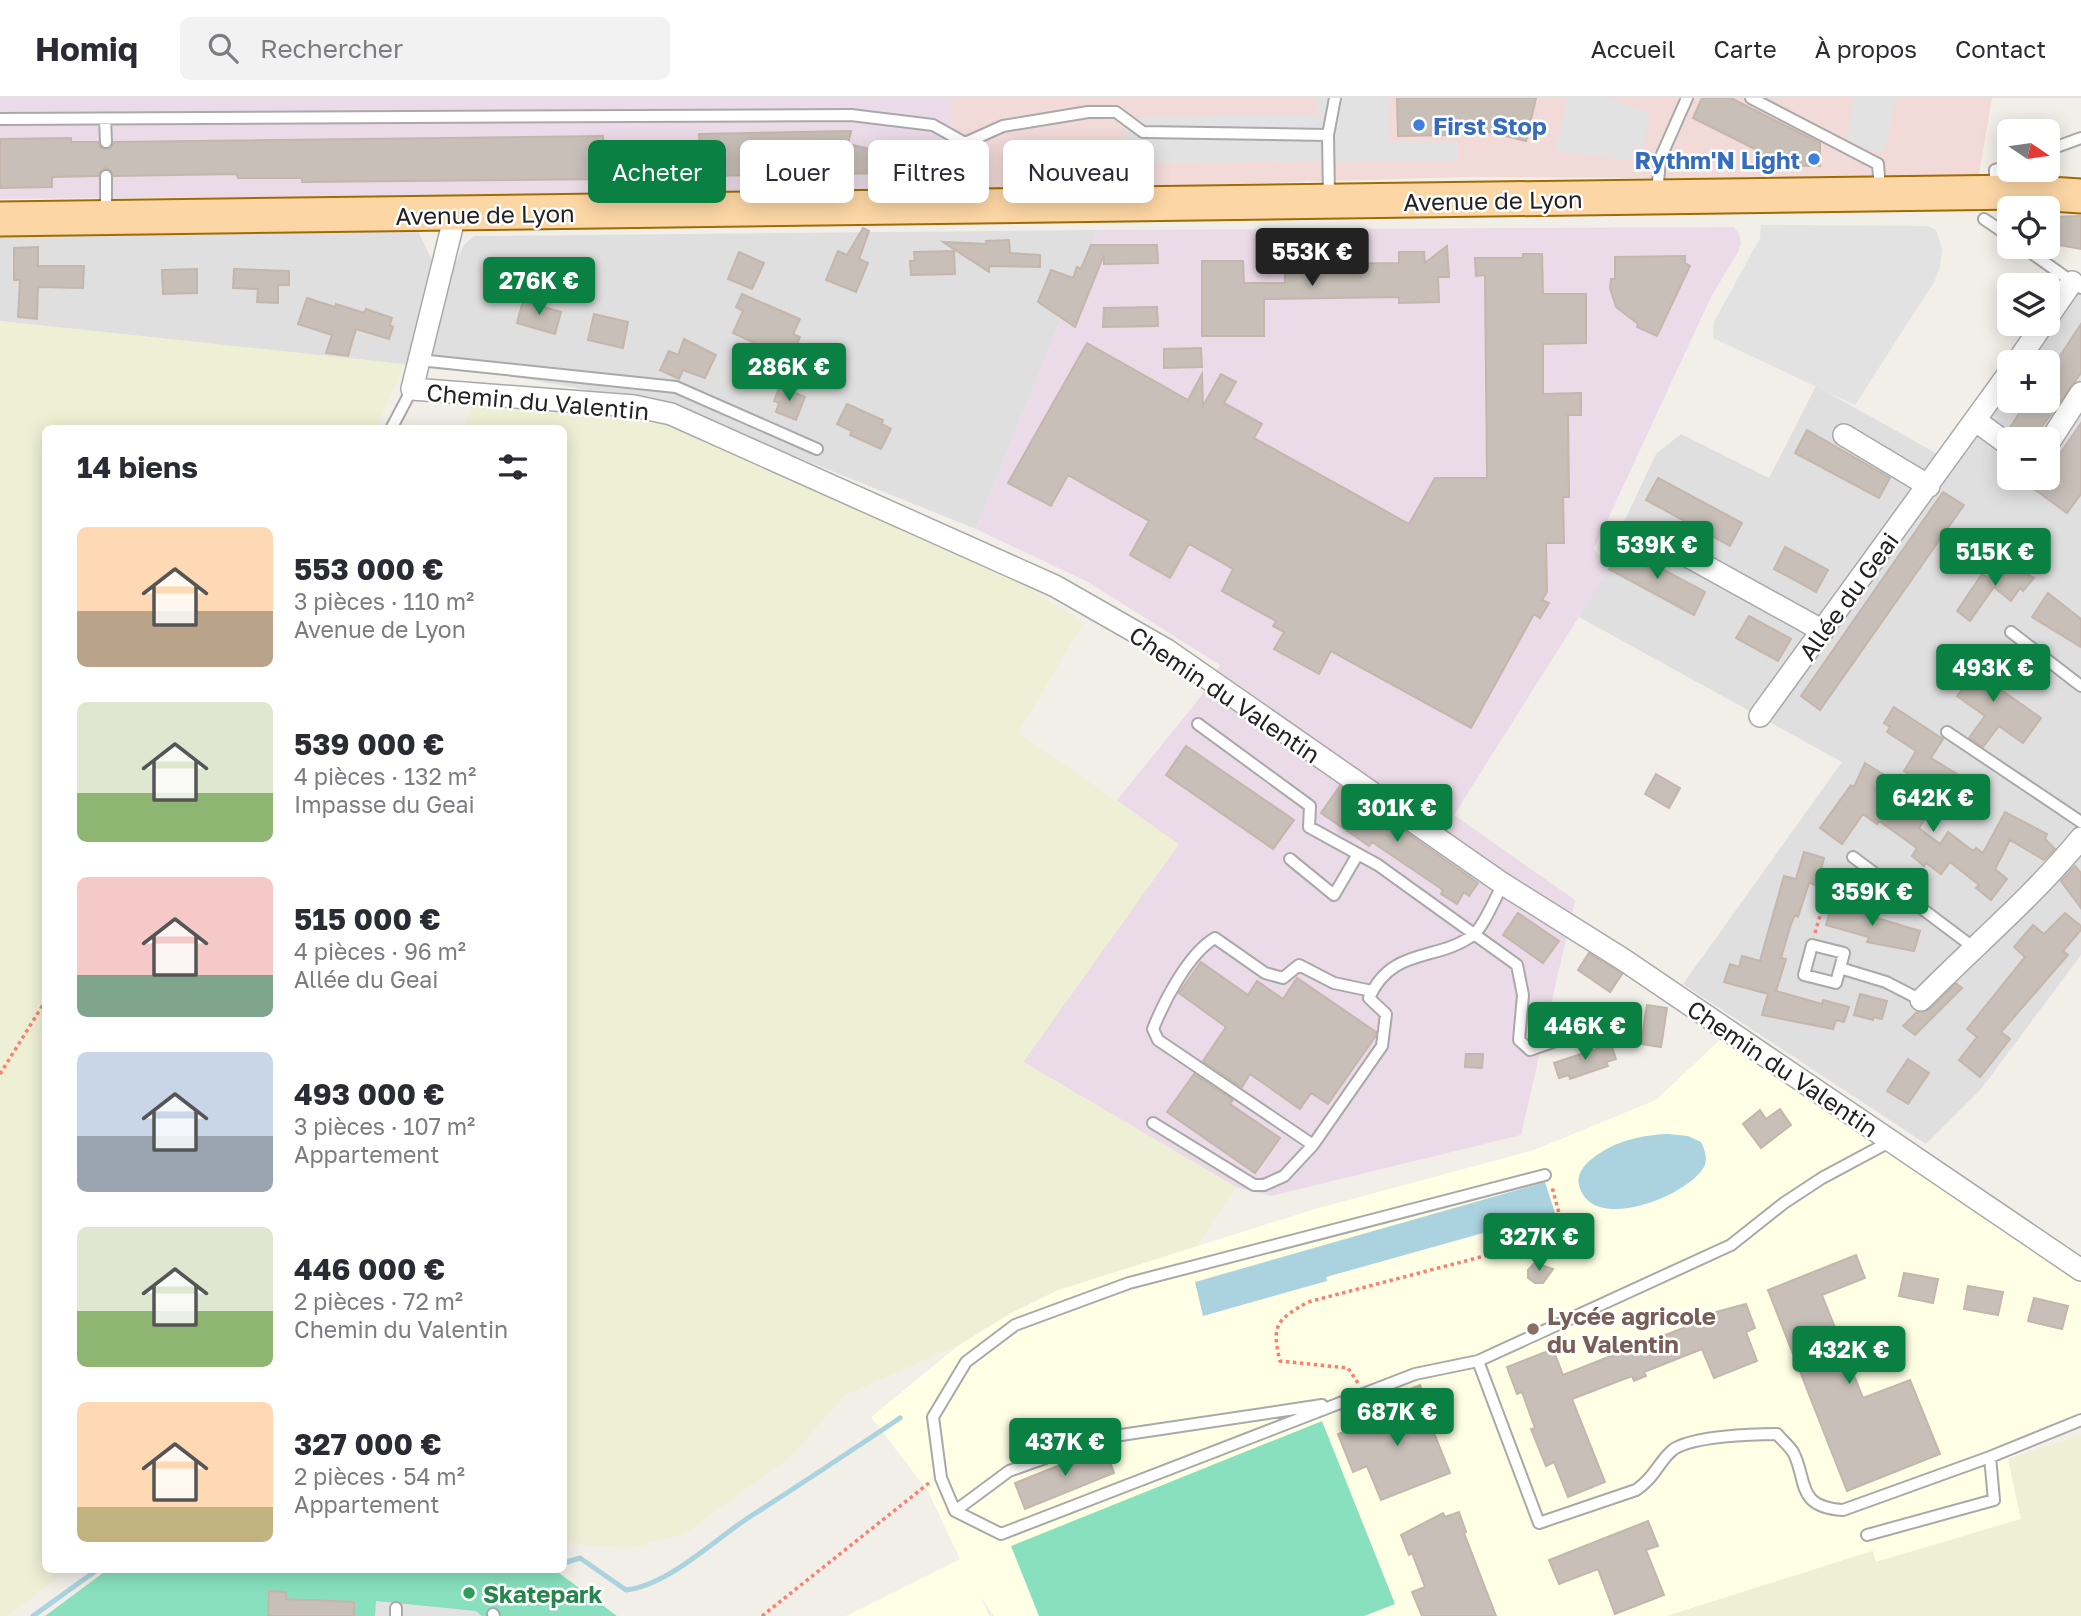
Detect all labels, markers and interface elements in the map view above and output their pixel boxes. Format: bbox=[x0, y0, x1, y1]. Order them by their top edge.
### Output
search box bbox=[180, 17, 670, 80]
text: Homiq bbox=[35, 29, 138, 68]
icon: search bbox=[204, 29, 242, 67]
text: Rechercher bbox=[260, 33, 403, 64]
text: Accueil bbox=[1591, 34, 1675, 63]
text: Carte bbox=[1713, 34, 1777, 63]
text: À propos bbox=[1815, 34, 1917, 63]
text: Contact bbox=[1955, 34, 2046, 63]
place label: First Stop bbox=[1433, 111, 1547, 140]
marker: First Stop bbox=[1411, 117, 1427, 133]
north arrow bbox=[1997, 119, 2060, 182]
map controls bbox=[1997, 119, 2060, 490]
chip: Acheter bbox=[588, 140, 726, 203]
chip: Louer bbox=[740, 140, 854, 203]
chip: Filtres bbox=[868, 140, 989, 203]
chip: Nouveau bbox=[1003, 140, 1154, 203]
place label: Rythm'N Light bbox=[1634, 145, 1800, 174]
marker: Rythm'N Light bbox=[1806, 151, 1822, 167]
street label: Avenue de Lyon bbox=[1403, 184, 1583, 216]
button: locate bbox=[1997, 196, 2060, 259]
street label: Avenue de Lyon bbox=[395, 198, 575, 230]
pin: 553K € bbox=[1255, 228, 1369, 288]
text: 553K € bbox=[1272, 237, 1352, 265]
pin: 276K € bbox=[482, 258, 596, 317]
text: 276K € bbox=[499, 266, 579, 294]
button: layers bbox=[1997, 273, 2060, 336]
pin: 286K € bbox=[732, 344, 846, 403]
button: + bbox=[1997, 350, 2060, 413]
text: 286K € bbox=[748, 352, 830, 380]
street label: Chemin du Valentin bbox=[425, 377, 651, 425]
button: − bbox=[1997, 427, 2060, 490]
icon: filters bbox=[494, 448, 532, 486]
text: 14 biens bbox=[77, 449, 198, 485]
pin: 539K € bbox=[1600, 522, 1714, 581]
street label: Allée du Geai bbox=[1792, 527, 1904, 665]
pin: 515K € bbox=[1938, 528, 2052, 588]
text: 539K € bbox=[1616, 530, 1698, 558]
text: 515K € bbox=[1956, 537, 2034, 565]
text: 553 000 € bbox=[294, 551, 444, 587]
icon: home bbox=[133, 555, 217, 639]
text: 3 pièces · 110 m² bbox=[294, 587, 474, 615]
text: Avenue de Lyon bbox=[294, 615, 466, 643]
street label: Chemin du Valentin bbox=[1124, 619, 1326, 769]
pin: 493K € bbox=[1936, 644, 2050, 704]
text: 493K € bbox=[1952, 653, 2034, 681]
text: 539 000 € bbox=[294, 726, 444, 762]
icon: home bbox=[133, 730, 217, 814]
text: 4 pièces · 132 m² bbox=[294, 762, 476, 790]
pin: 642K € bbox=[1876, 774, 1990, 834]
text: 642K € bbox=[1892, 783, 1974, 811]
pin: 301K € bbox=[1340, 784, 1454, 844]
text: Impasse du Geai bbox=[294, 790, 475, 818]
text: 301K € bbox=[1357, 793, 1437, 821]
pin: 359K € bbox=[1815, 868, 1929, 928]
text: 359K € bbox=[1831, 877, 1913, 905]
text: 515 000 € bbox=[294, 901, 441, 937]
icon: home bbox=[133, 905, 217, 989]
text: 4 pièces · 96 m² bbox=[294, 937, 466, 965]
text: Allée du Geai bbox=[294, 965, 438, 993]
street label: Chemin du Valentin bbox=[1682, 993, 1884, 1143]
pin: 446K € bbox=[1528, 1002, 1642, 1062]
text: 446K € bbox=[1544, 1011, 1626, 1039]
text: 493 000 € bbox=[294, 1076, 445, 1112]
icon: home bbox=[133, 1080, 217, 1164]
text: 3 pièces · 107 m² bbox=[294, 1112, 475, 1140]
text: Appartement bbox=[294, 1140, 439, 1168]
pin: 327K € bbox=[1482, 1214, 1596, 1273]
text: 327K € bbox=[1499, 1222, 1579, 1250]
text: 446 000 € bbox=[294, 1251, 445, 1287]
icon: home bbox=[133, 1255, 217, 1339]
text: 2 pièces · 72 m² bbox=[294, 1287, 463, 1315]
place label: Lycée agricole du Valentin bbox=[1547, 1301, 1716, 1358]
text: Chemin du Valentin bbox=[294, 1315, 508, 1343]
marker: Lycée agricole du Valentin bbox=[1525, 1321, 1541, 1337]
pin: 432K € bbox=[1792, 1326, 1906, 1386]
text: 432K € bbox=[1808, 1335, 1890, 1363]
pin: 687K € bbox=[1340, 1388, 1454, 1448]
text: 687K € bbox=[1357, 1397, 1437, 1425]
pin: 437K € bbox=[1008, 1418, 1122, 1478]
text: 327 000 € bbox=[294, 1426, 442, 1462]
text: 437K € bbox=[1025, 1427, 1105, 1455]
icon: home bbox=[133, 1430, 217, 1514]
text: 2 pièces · 54 m² bbox=[294, 1462, 465, 1490]
text: Appartement bbox=[294, 1490, 439, 1518]
place label: Skatepark bbox=[483, 1579, 602, 1608]
marker: Skatepark bbox=[461, 1585, 477, 1601]

